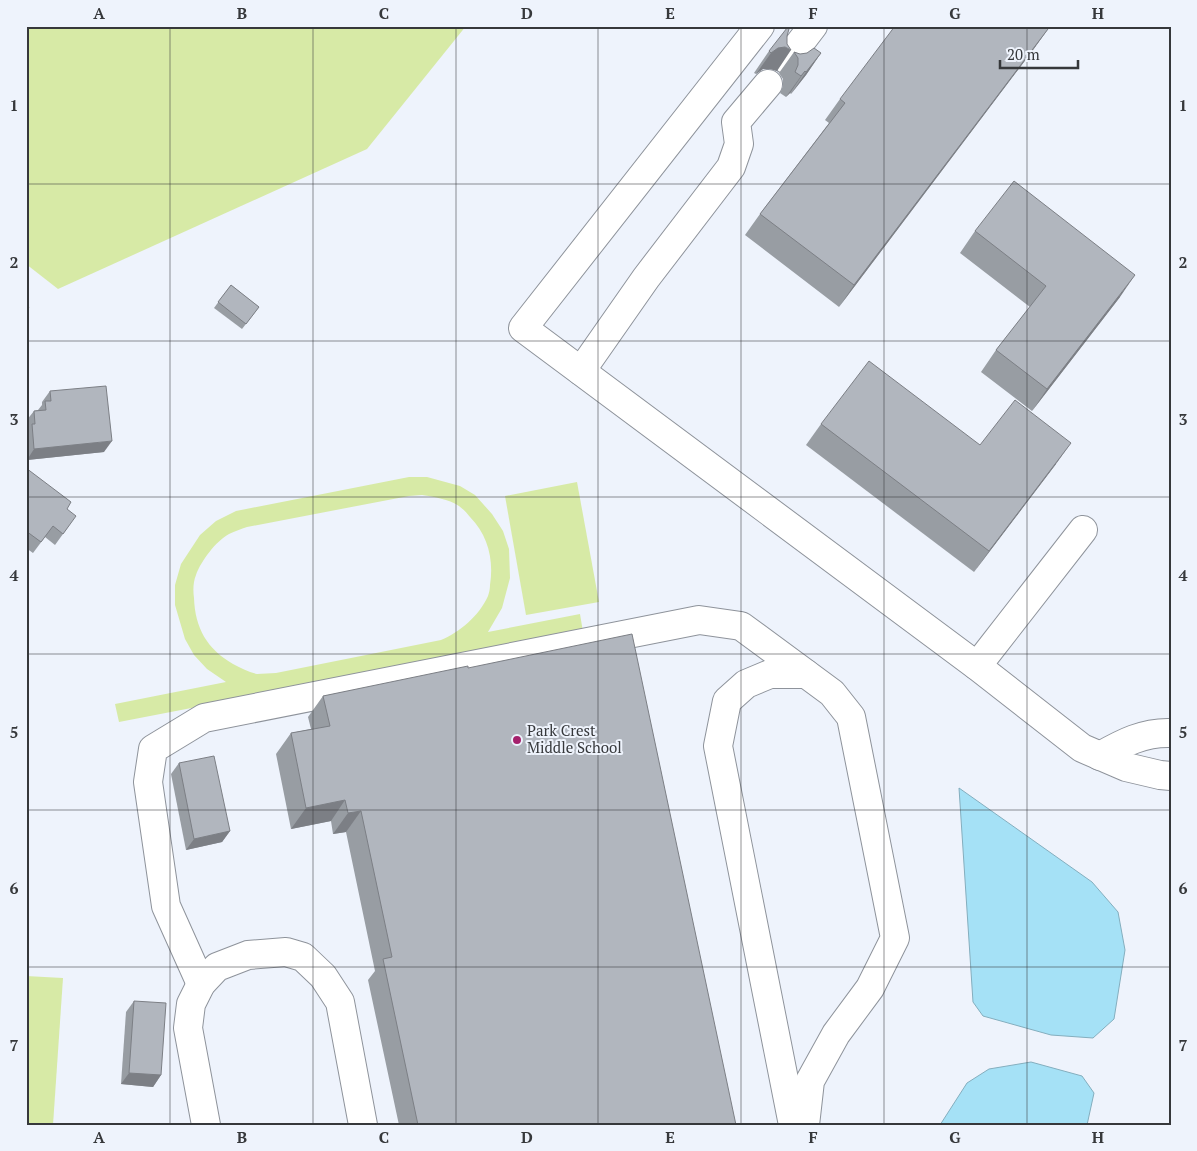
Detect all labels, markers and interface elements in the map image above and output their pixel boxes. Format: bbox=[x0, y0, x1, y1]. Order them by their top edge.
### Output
text: A bbox=[93, 2, 105, 24]
text: B bbox=[237, 2, 247, 24]
text: C bbox=[379, 2, 389, 24]
text: D bbox=[521, 2, 533, 24]
text: E bbox=[665, 2, 675, 24]
text: F bbox=[808, 2, 818, 24]
text: G bbox=[949, 2, 961, 24]
text: H bbox=[1092, 2, 1104, 24]
scale bar bbox=[1000, 38, 1077, 70]
text: 20 m bbox=[1007, 44, 1040, 64]
text: 1 bbox=[9, 94, 19, 116]
text: 1 bbox=[1178, 94, 1188, 116]
text: 2 bbox=[9, 251, 19, 273]
text: 2 bbox=[1178, 251, 1188, 273]
text: 3 bbox=[9, 408, 19, 430]
text: 3 bbox=[1178, 408, 1188, 430]
text: 4 bbox=[9, 564, 19, 586]
text: 4 bbox=[1178, 564, 1188, 586]
place label: Park Crest Middle School bbox=[527, 720, 622, 757]
text: 5 bbox=[9, 721, 19, 743]
text: 5 bbox=[1178, 721, 1188, 743]
marker: Park Crest Middle School bbox=[511, 734, 523, 746]
text: 6 bbox=[9, 877, 19, 899]
text: 6 bbox=[1178, 877, 1188, 899]
text: 7 bbox=[9, 1034, 19, 1056]
text: 7 bbox=[1178, 1034, 1188, 1056]
text: A bbox=[93, 1126, 105, 1148]
text: B bbox=[237, 1126, 247, 1148]
text: C bbox=[379, 1126, 389, 1148]
text: D bbox=[521, 1126, 533, 1148]
text: E bbox=[665, 1126, 675, 1148]
text: F bbox=[808, 1126, 818, 1148]
text: G bbox=[949, 1126, 961, 1148]
text: H bbox=[1092, 1126, 1104, 1148]

